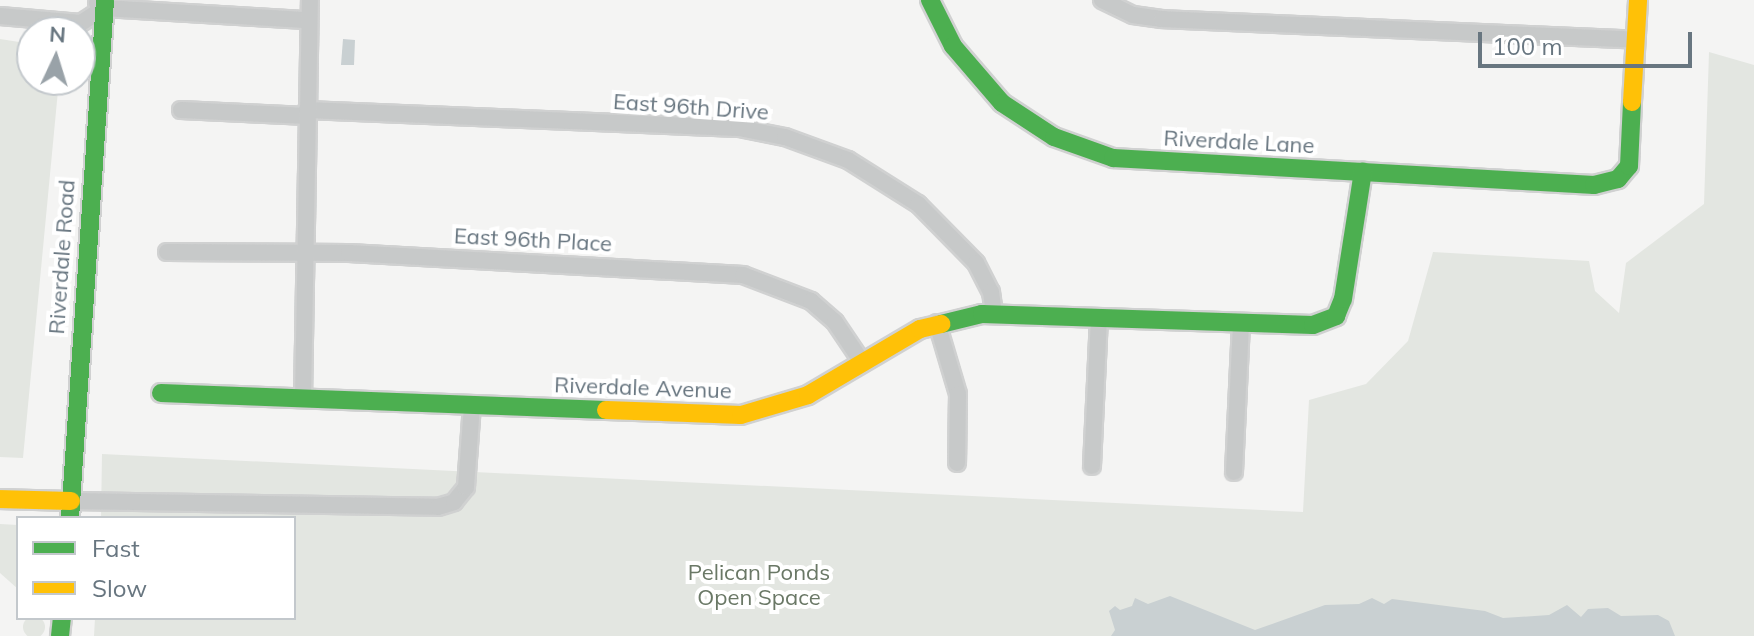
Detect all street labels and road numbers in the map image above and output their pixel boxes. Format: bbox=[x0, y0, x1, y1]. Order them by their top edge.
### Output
street label: East 96th Drive bbox=[612, 88, 770, 126]
street label: Riverdale Lane bbox=[1163, 125, 1315, 159]
street label: Riverdale Road bbox=[43, 179, 81, 335]
street label: East 96th Place bbox=[453, 223, 613, 257]
street label: Riverdale Avenue bbox=[554, 372, 732, 404]

